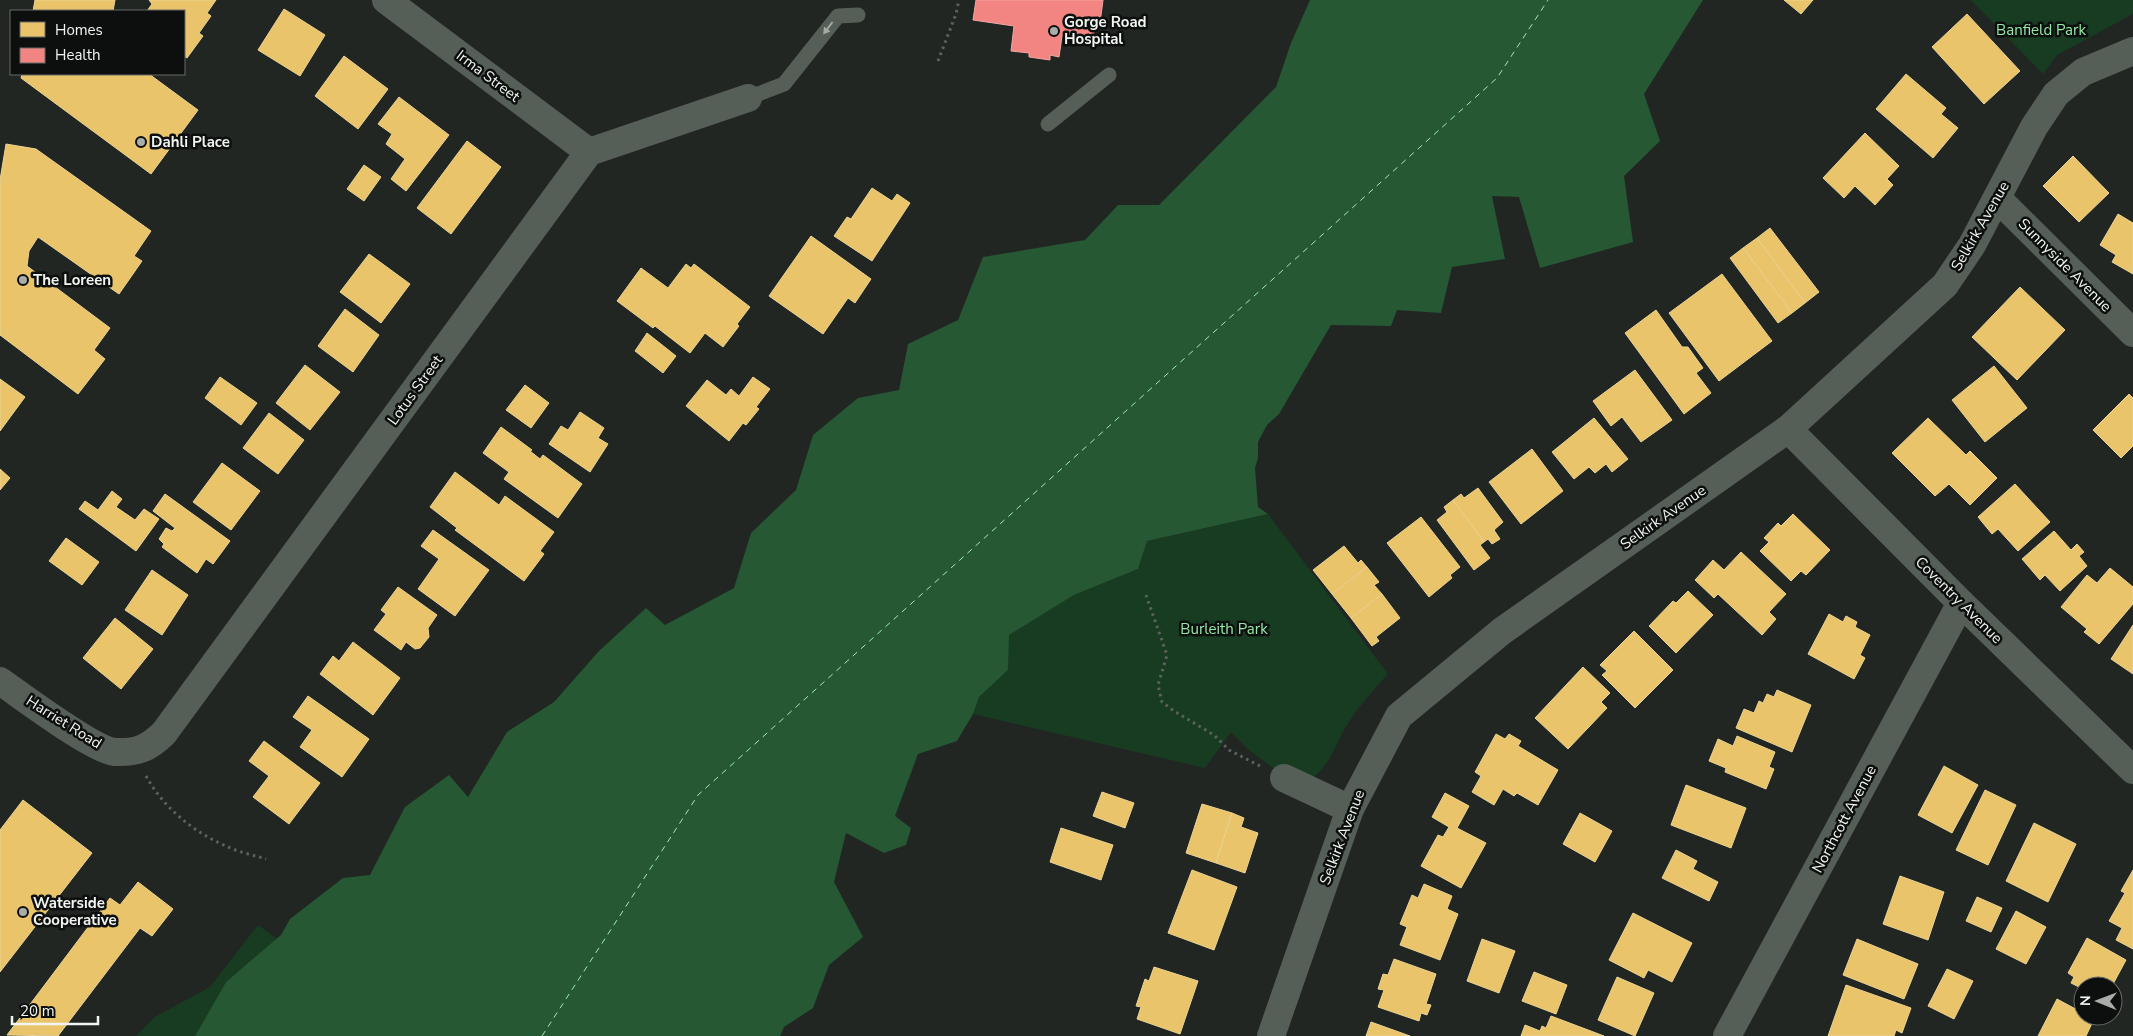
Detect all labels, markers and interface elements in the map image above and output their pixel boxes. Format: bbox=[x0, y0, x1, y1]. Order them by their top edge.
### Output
legend bbox=[10, 10, 185, 75]
place label: Gorge Road Hospital bbox=[1064, 12, 1147, 49]
text: Homes bbox=[55, 20, 103, 40]
park label: Banfield Park bbox=[1996, 20, 2086, 40]
one-way arrow bbox=[823, 21, 834, 34]
marker: Gorge Road Hospital bbox=[1048, 25, 1060, 37]
text: Health bbox=[55, 45, 100, 65]
street label: Irma Street bbox=[452, 46, 524, 107]
place label: Dahli Place bbox=[151, 132, 230, 152]
marker: Dahli Place bbox=[135, 136, 147, 148]
street label: Selkirk Avenue bbox=[1946, 178, 2014, 274]
street label: Sunnyside Avenue bbox=[2014, 214, 2116, 316]
place label: The Loreen bbox=[33, 270, 111, 290]
marker: The Loreen bbox=[17, 274, 29, 286]
street label: Lotus Street bbox=[383, 350, 448, 429]
street label: Selkirk Avenue bbox=[1616, 480, 1710, 554]
street label: Coventry Avenue bbox=[1911, 552, 2007, 648]
park label: Burleith Park bbox=[1180, 619, 1268, 639]
street label: Harriet Road bbox=[22, 691, 106, 753]
street label: Northcott Avenue bbox=[1807, 762, 1881, 876]
street label: Selkirk Avenue bbox=[1315, 787, 1369, 887]
place label: Waterside Cooperative bbox=[33, 893, 117, 930]
marker: Waterside Cooperative bbox=[17, 906, 29, 918]
north arrow bbox=[2073, 976, 2123, 1026]
scale bar bbox=[12, 994, 99, 1026]
text: N bbox=[2076, 995, 2095, 1006]
text: 20 m bbox=[20, 1001, 55, 1021]

